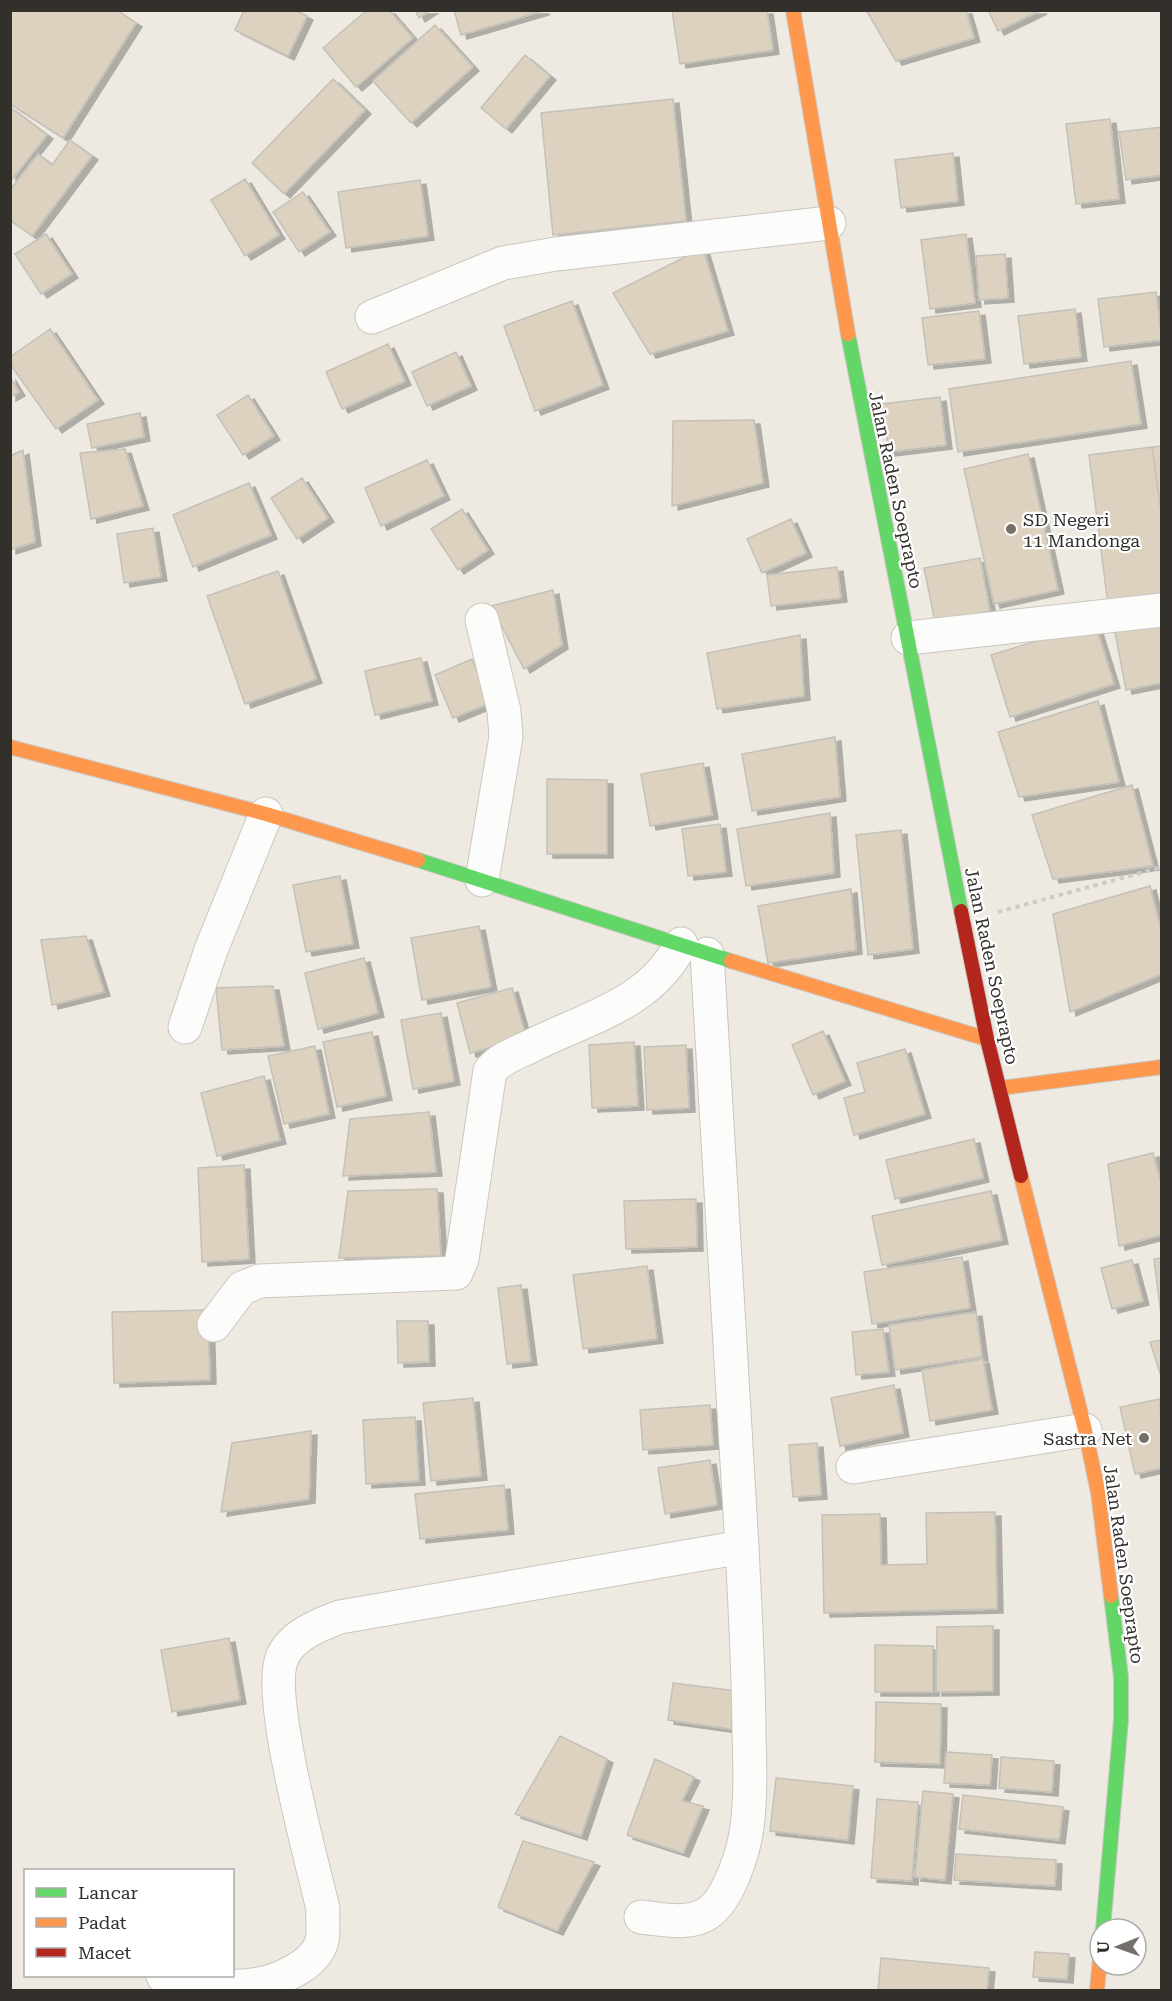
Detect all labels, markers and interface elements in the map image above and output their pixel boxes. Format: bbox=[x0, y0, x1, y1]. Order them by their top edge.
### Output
street label: Jalan Raden Soeprapto bbox=[865, 390, 927, 590]
place label: SD Negeri 11 Mandonga bbox=[1023, 509, 1140, 551]
marker: SD Negeri 11 Mandonga bbox=[1004, 522, 1018, 536]
street label: Jalan Raden Soeprapto bbox=[961, 866, 1023, 1066]
place label: Sastra Net bbox=[1043, 1428, 1132, 1449]
marker: Sastra Net bbox=[1137, 1431, 1151, 1445]
street label: Jalan Raden Soeprapto bbox=[1100, 1463, 1148, 1665]
legend bbox=[24, 1869, 234, 1977]
text: Lancar bbox=[78, 1882, 138, 1903]
text: Padat bbox=[78, 1912, 127, 1933]
north arrow bbox=[1088, 1917, 1148, 1977]
text: U bbox=[1094, 1941, 1113, 1954]
text: Macet bbox=[78, 1942, 131, 1963]

